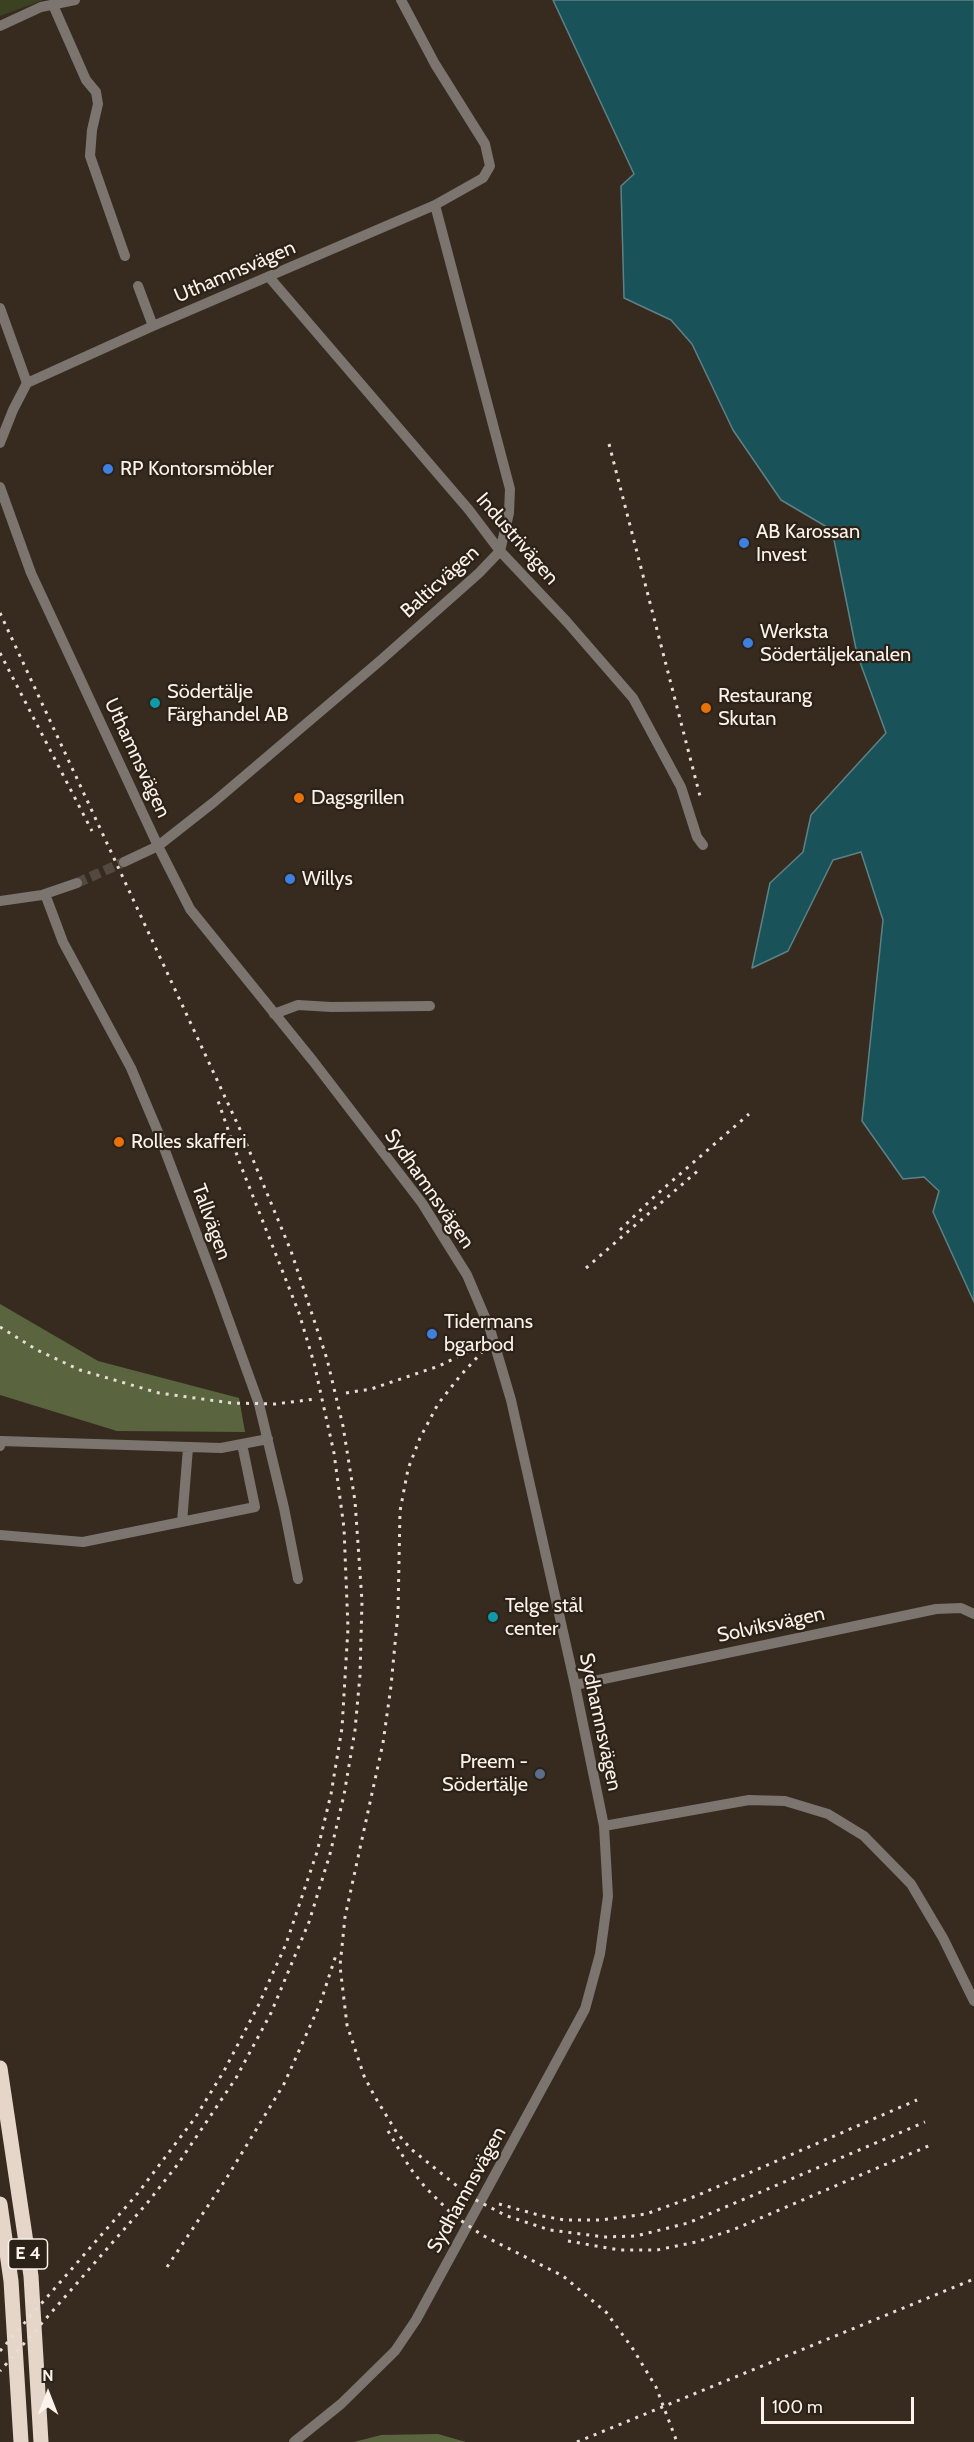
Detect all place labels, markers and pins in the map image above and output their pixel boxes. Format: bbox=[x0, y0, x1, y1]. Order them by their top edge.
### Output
place label: RP Kontorsmöbler bbox=[120, 457, 274, 481]
marker: RP Kontorsmöbler bbox=[101, 462, 115, 476]
place label: AB Karossan Invest bbox=[756, 520, 860, 567]
marker: AB Karossan Invest bbox=[737, 536, 751, 550]
place label: Werksta Södertäljekanalen bbox=[760, 620, 911, 667]
marker: Werksta Södertäljekanalen bbox=[741, 636, 755, 650]
place label: Södertälje Färghandel AB bbox=[167, 680, 289, 727]
place label: Restaurang Skutan bbox=[718, 684, 812, 731]
marker: Södertälje Färghandel AB bbox=[148, 696, 162, 710]
marker: Restaurang Skutan bbox=[699, 701, 713, 715]
place label: Dagsgrillen bbox=[311, 786, 404, 810]
marker: Dagsgrillen bbox=[292, 791, 306, 805]
place label: Willys bbox=[302, 867, 353, 891]
marker: Willys bbox=[283, 872, 297, 886]
place label: Rolles skafferi bbox=[131, 1130, 247, 1154]
marker: Rolles skafferi bbox=[112, 1135, 126, 1149]
place label: Tidermans bgarbod bbox=[444, 1310, 533, 1357]
marker: Tidermans bgarbod bbox=[425, 1327, 439, 1341]
place label: Telge stål center bbox=[505, 1594, 583, 1641]
marker: Telge stål center bbox=[486, 1610, 500, 1624]
place label: Preem - Södertälje bbox=[442, 1750, 528, 1797]
marker: Preem - Södertälje bbox=[533, 1767, 547, 1781]

